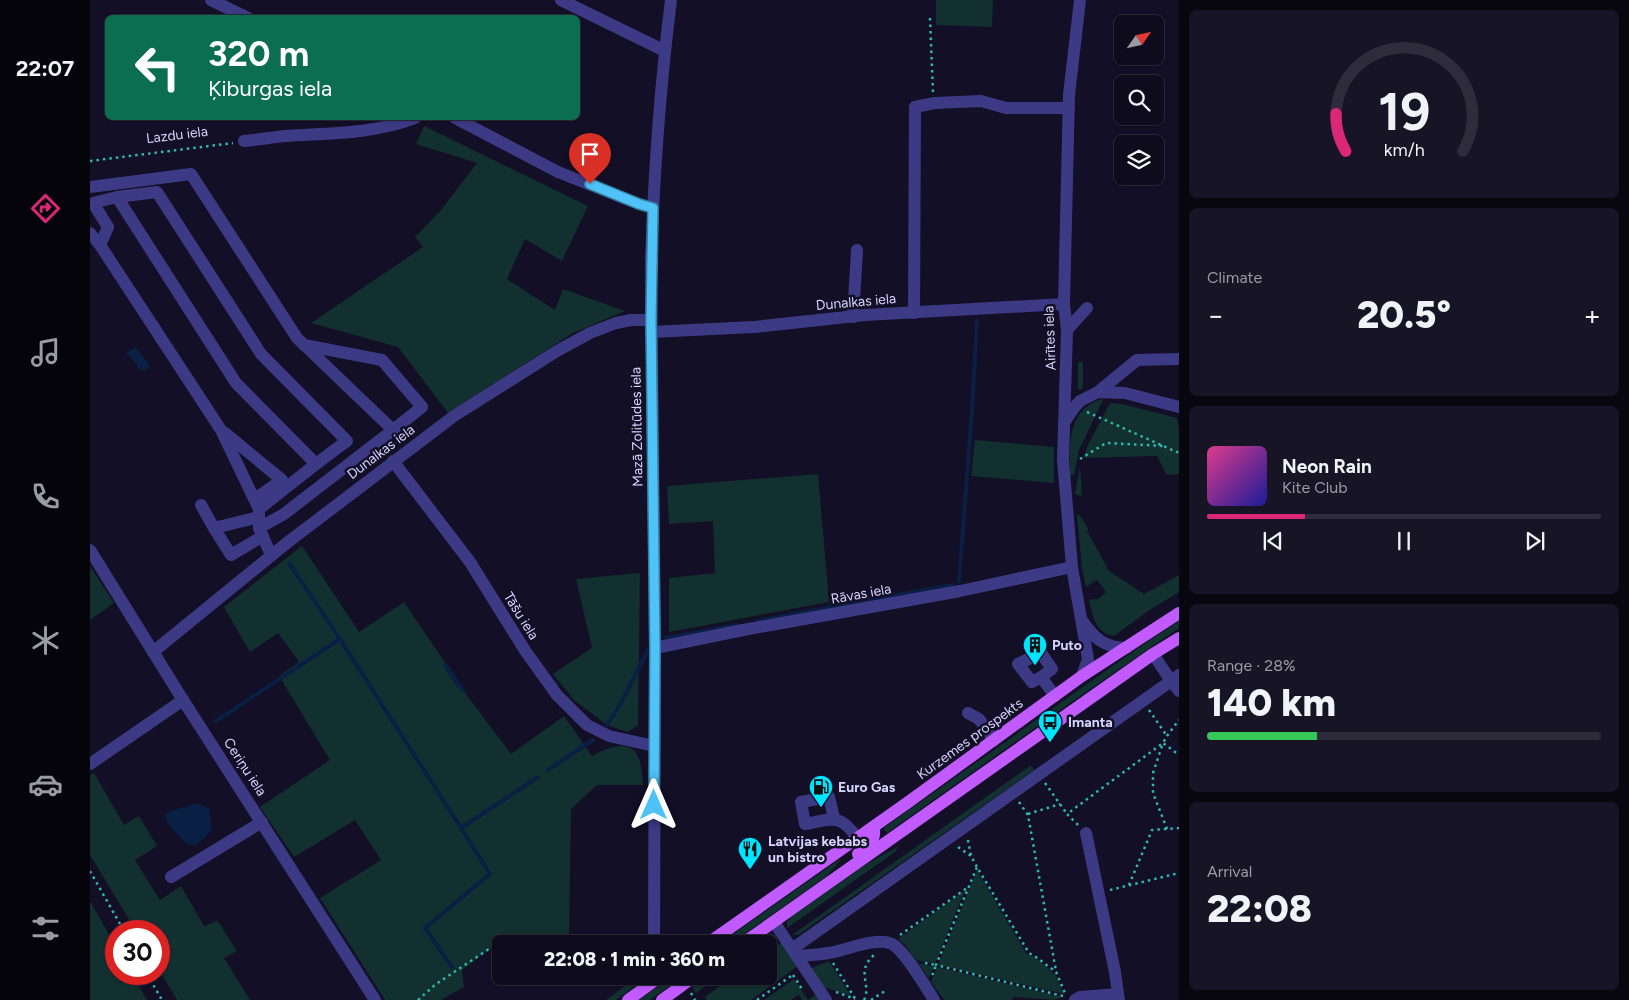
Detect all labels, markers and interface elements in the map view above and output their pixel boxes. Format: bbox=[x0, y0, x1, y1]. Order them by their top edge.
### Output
north arrow bbox=[1114, 15, 1164, 65]
map controls bbox=[1114, 15, 1164, 185]
text: 320 m bbox=[208, 33, 309, 75]
icon: left bbox=[125, 35, 190, 100]
text: 22:07 bbox=[16, 55, 74, 82]
text: Ķiburgas iela bbox=[208, 75, 332, 102]
button: search bbox=[1114, 75, 1164, 125]
text: 19 bbox=[1378, 81, 1430, 143]
street label: Lazdu iela bbox=[145, 123, 209, 147]
pin bbox=[569, 133, 611, 184]
button: layers bbox=[1114, 135, 1164, 185]
text: km/h bbox=[1384, 139, 1424, 160]
icon: arrive bbox=[576, 140, 604, 168]
icon: directions bbox=[28, 191, 63, 226]
text: Climate bbox=[1207, 268, 1262, 287]
street label: Dunalkas iela bbox=[815, 290, 897, 314]
text: 20.5° bbox=[1357, 292, 1451, 338]
text: − bbox=[1207, 298, 1224, 332]
text: + bbox=[1584, 298, 1601, 332]
street label: Airītes iela bbox=[1040, 305, 1060, 371]
icon: music bbox=[28, 335, 63, 370]
street label: Mazā Zolitūdes iela bbox=[627, 367, 647, 487]
street label: Dunalkas iela bbox=[344, 421, 418, 483]
text: Neon Rain bbox=[1282, 455, 1372, 478]
text: Kite Club bbox=[1282, 478, 1348, 497]
icon: phone bbox=[28, 479, 63, 514]
icon: previous bbox=[1259, 527, 1287, 555]
icon: pause bbox=[1390, 527, 1418, 555]
icon: next bbox=[1521, 527, 1549, 555]
street label: Rāvas iela bbox=[829, 580, 893, 608]
street label: Tāšu iela bbox=[500, 589, 542, 643]
icon: climate bbox=[28, 623, 63, 658]
building icon: Puto bbox=[1022, 632, 1048, 666]
place label: Puto bbox=[1052, 637, 1082, 654]
text: Range · 28% bbox=[1207, 656, 1296, 675]
text: 140 km bbox=[1207, 680, 1336, 726]
street label: Kurzemes prospekts bbox=[914, 695, 1026, 783]
bus stop icon: Imanta bbox=[1037, 709, 1063, 743]
place label: Imanta bbox=[1068, 714, 1113, 731]
street label: Ceriņu iela bbox=[220, 735, 270, 799]
icon: car bbox=[28, 767, 63, 802]
fuel station icon: Euro Gas bbox=[808, 774, 834, 808]
position arrow bbox=[627, 778, 679, 830]
place label: Euro Gas bbox=[838, 779, 896, 796]
place label: Latvijas kebabs un bistro bbox=[768, 833, 868, 866]
restaurant icon: Latvijas kebabs un bistro bbox=[737, 836, 763, 870]
text: Arrival bbox=[1207, 862, 1252, 881]
text: 22:08 bbox=[1207, 886, 1312, 932]
icon: filters bbox=[28, 911, 63, 946]
speed limit sign: 30 bbox=[105, 920, 170, 985]
text: 22:08 · 1 min · 360 m bbox=[544, 948, 725, 971]

